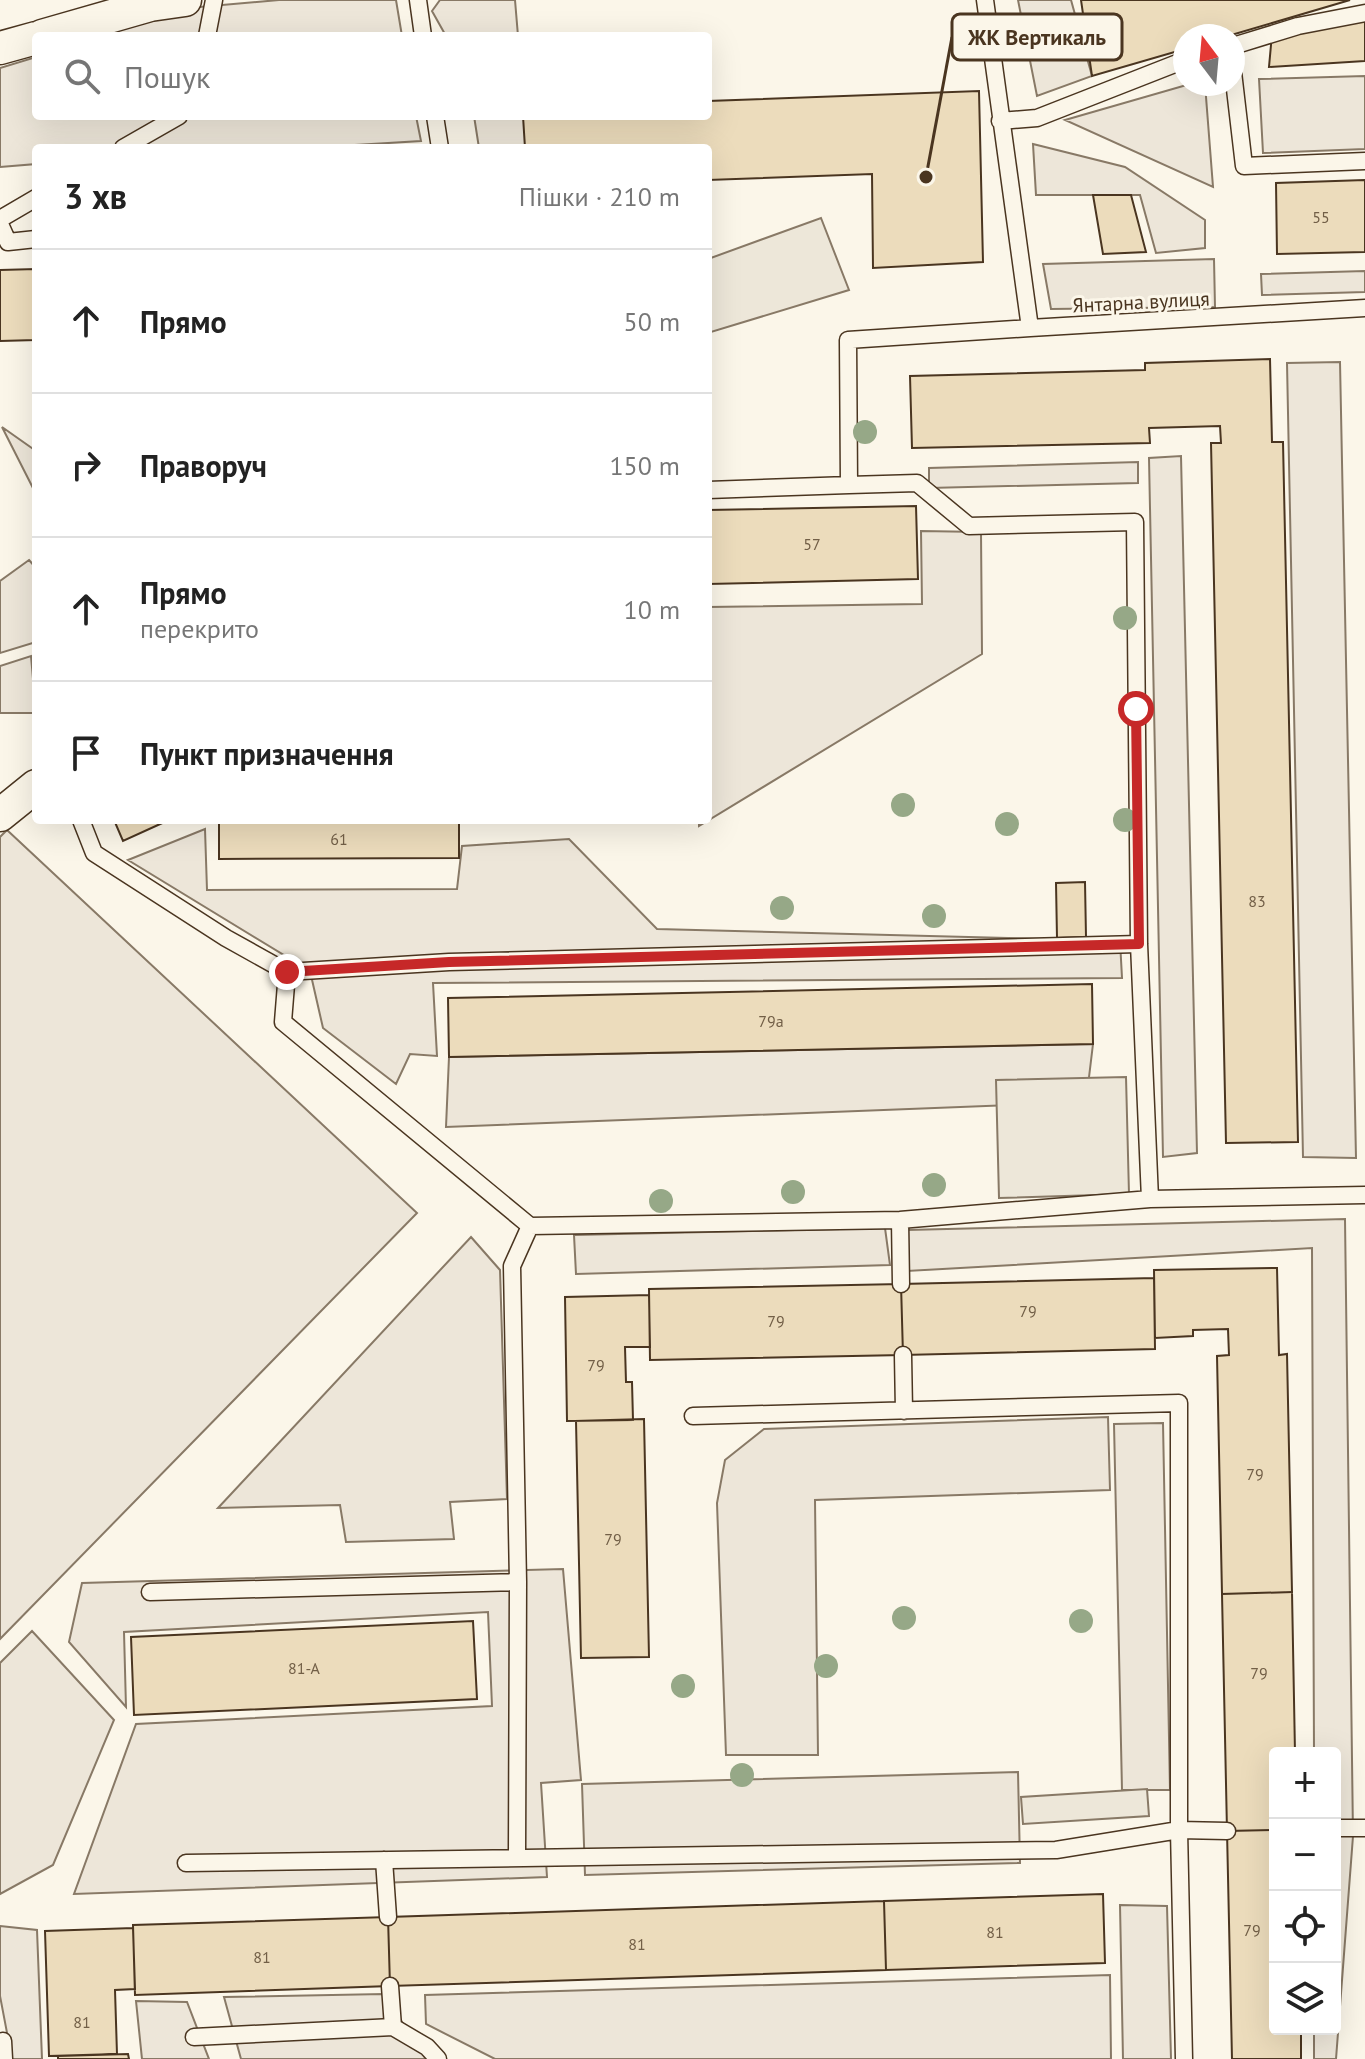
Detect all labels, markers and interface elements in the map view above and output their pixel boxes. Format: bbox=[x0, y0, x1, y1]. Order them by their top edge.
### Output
callout: ЖК Вертикаль bbox=[952, 14, 1122, 60]
text: ЖК Вертикаль bbox=[967, 23, 1106, 51]
north arrow bbox=[1173, 24, 1245, 96]
search box bbox=[32, 32, 712, 120]
icon: search bbox=[60, 54, 104, 98]
text: Пошук bbox=[124, 57, 210, 96]
text: 3 хв bbox=[64, 174, 127, 218]
text: Пішки · 210 m bbox=[519, 180, 680, 213]
house number: 55 bbox=[1312, 207, 1330, 227]
street label: Янтарна вулиця bbox=[1072, 285, 1210, 319]
icon: ahead bbox=[64, 299, 108, 343]
text: Прямо bbox=[140, 302, 227, 341]
text: 50 m bbox=[624, 305, 680, 338]
icon: right bbox=[64, 443, 108, 487]
text: Праворуч bbox=[140, 446, 267, 485]
text: 150 m bbox=[609, 449, 680, 482]
house number: 57 bbox=[803, 534, 821, 554]
text: Прямо bbox=[140, 573, 227, 612]
icon: ahead bbox=[64, 587, 108, 631]
text: 10 m bbox=[624, 593, 680, 626]
text: перекрито bbox=[140, 612, 259, 645]
route start bbox=[1118, 691, 1154, 727]
icon: arrive bbox=[64, 731, 108, 775]
text: Пункт призначення bbox=[140, 734, 394, 773]
house number: 61 bbox=[330, 829, 348, 849]
house number: 83 bbox=[1248, 891, 1266, 911]
route end bbox=[269, 954, 305, 990]
house number: 79а bbox=[758, 1011, 784, 1031]
house number: 79 bbox=[1019, 1301, 1037, 1321]
house number: 79 bbox=[767, 1311, 785, 1331]
house number: 79 bbox=[587, 1355, 605, 1375]
house number: 79 bbox=[1246, 1464, 1264, 1484]
house number: 79 bbox=[604, 1529, 622, 1549]
house number: 81-А bbox=[288, 1658, 321, 1678]
house number: 79 bbox=[1250, 1663, 1268, 1683]
map controls bbox=[1269, 1747, 1341, 2035]
button: + bbox=[1269, 1747, 1341, 1819]
button: − bbox=[1269, 1819, 1341, 1891]
button: locate bbox=[1269, 1891, 1341, 1963]
house number: 79 bbox=[1243, 1920, 1261, 1940]
house number: 81 bbox=[986, 1922, 1004, 1942]
house number: 81 bbox=[628, 1934, 646, 1954]
house number: 81 bbox=[253, 1947, 271, 1967]
button: layers bbox=[1269, 1963, 1341, 2035]
house number: 81 bbox=[73, 2012, 91, 2032]

